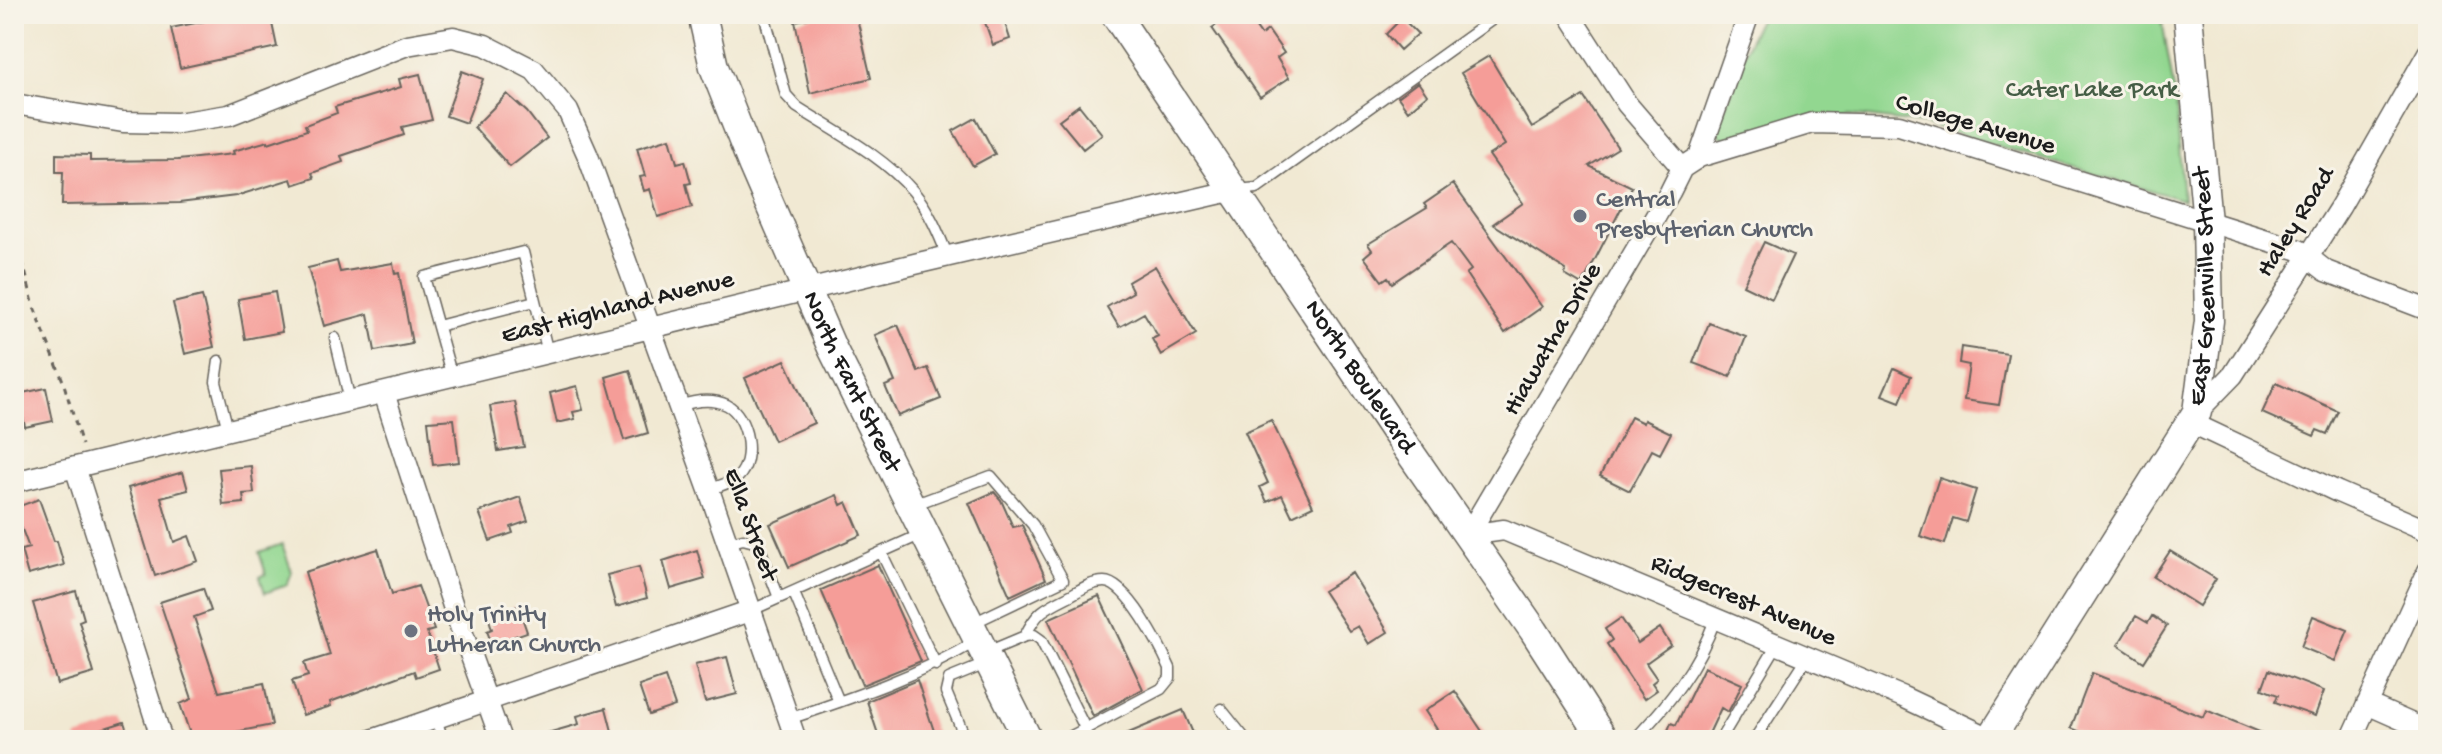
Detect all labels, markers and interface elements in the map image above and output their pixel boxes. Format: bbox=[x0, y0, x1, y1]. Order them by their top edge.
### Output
park label: Cater Lake Park bbox=[2006, 76, 2181, 107]
street label: College Avenue bbox=[1891, 88, 2059, 164]
street label: Haley Road bbox=[2251, 161, 2344, 284]
street label: East Greenville Street bbox=[2182, 163, 2225, 408]
place label: Central Presbyterian Church bbox=[1595, 186, 1813, 247]
marker: Central Presbyterian Church bbox=[1571, 207, 1589, 225]
street label: Hiawatha Drive bbox=[1498, 258, 1611, 422]
street label: East Highland Avenue bbox=[499, 265, 738, 353]
street label: North Fant Street bbox=[794, 287, 908, 480]
street label: North Boulevard bbox=[1296, 295, 1423, 462]
street label: Ella Street bbox=[714, 464, 784, 588]
street label: Ridgecrest Avenue bbox=[1645, 549, 1841, 655]
place label: Holy Trinity Lutheran Church bbox=[427, 601, 601, 662]
marker: Holy Trinity Lutheran Church bbox=[402, 622, 420, 640]

